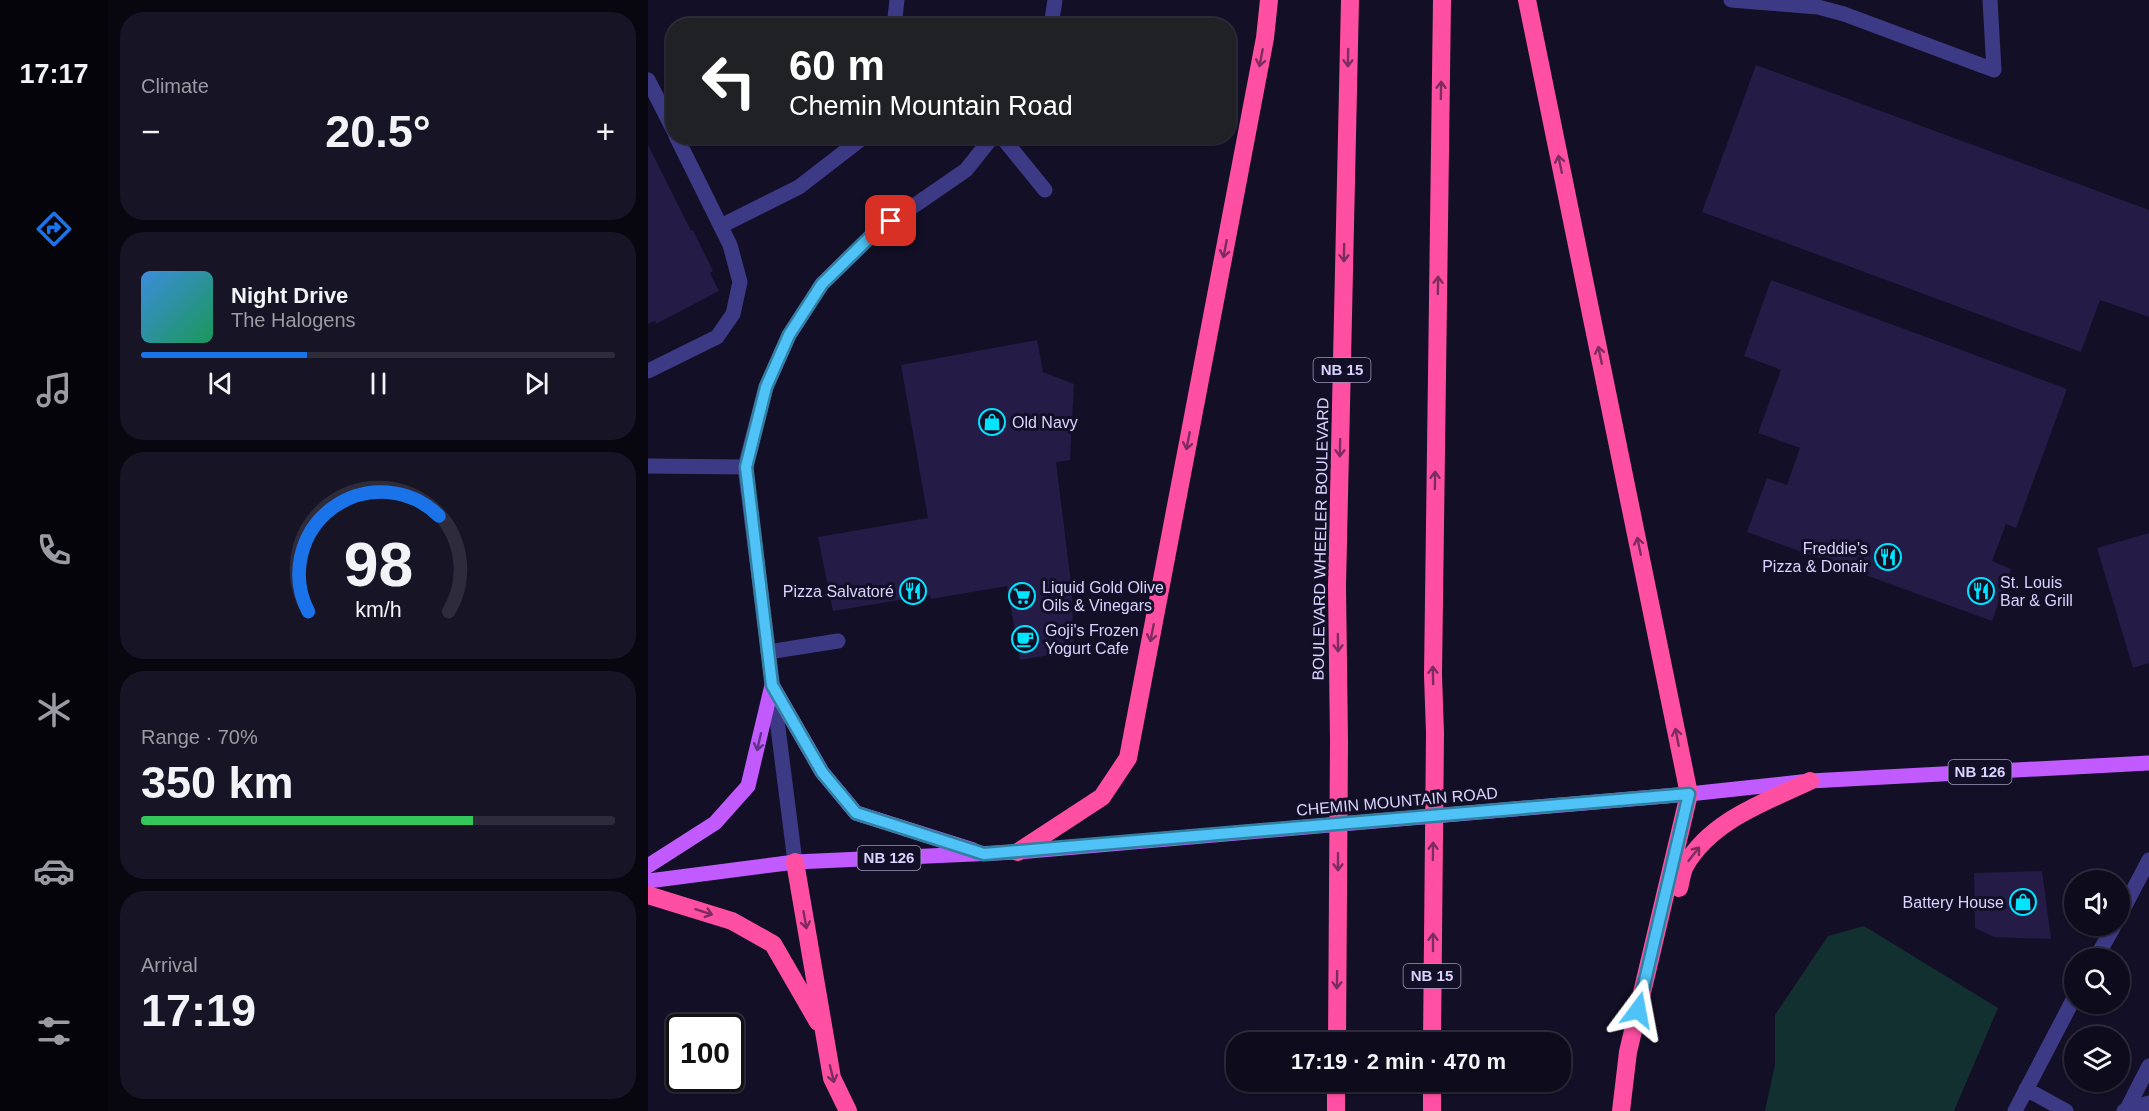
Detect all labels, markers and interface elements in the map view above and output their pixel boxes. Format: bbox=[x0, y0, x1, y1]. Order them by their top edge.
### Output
icon: left bbox=[690, 42, 768, 120]
text: 60 m bbox=[789, 42, 885, 89]
one-way arrow bbox=[1255, 48, 1266, 67]
one-way arrow bbox=[1343, 48, 1354, 68]
text: 17:17 bbox=[19, 59, 89, 89]
text: Climate bbox=[141, 75, 209, 97]
one-way arrow bbox=[1435, 80, 1447, 100]
text: Chemin Mountain Road bbox=[789, 91, 1073, 121]
text: 20.5° bbox=[325, 106, 431, 157]
text: − bbox=[141, 113, 160, 150]
text: + bbox=[596, 113, 615, 150]
one-way arrow bbox=[1554, 155, 1565, 174]
pin bbox=[865, 195, 916, 246]
icon: arrive bbox=[874, 204, 907, 237]
icon: directions bbox=[33, 208, 75, 250]
one-way arrow bbox=[1219, 239, 1230, 259]
one-way arrow bbox=[1339, 243, 1350, 263]
one-way arrow bbox=[1432, 275, 1444, 295]
text: Night Drive bbox=[231, 283, 348, 308]
text: The Halogens bbox=[231, 309, 356, 331]
one-way arrow bbox=[1594, 346, 1605, 365]
road number: NB 15 bbox=[1314, 358, 1370, 382]
icon: previous bbox=[204, 367, 237, 400]
icon: pause bbox=[362, 367, 395, 400]
icon: next bbox=[520, 367, 553, 400]
icon: music bbox=[33, 369, 75, 411]
street label: BOULEVARD WHEELER BOULEVARD bbox=[1310, 397, 1331, 681]
shop icon: Old Navy bbox=[977, 407, 1007, 437]
place label: Old Navy bbox=[1012, 414, 1078, 431]
one-way arrow bbox=[1182, 431, 1193, 450]
one-way arrow bbox=[1334, 438, 1346, 458]
one-way arrow bbox=[1429, 470, 1441, 490]
icon: phone bbox=[33, 529, 75, 571]
text: 98 bbox=[343, 531, 413, 600]
one-way arrow bbox=[1633, 537, 1644, 556]
place label: Freddie's Pizza & Donair bbox=[1762, 540, 1869, 575]
restaurant icon: Freddie's Pizza & Donair bbox=[1873, 542, 1903, 572]
place label: St. Louis Bar & Grill bbox=[2000, 574, 2073, 609]
restaurant icon: Pizza Salvatoré bbox=[898, 576, 928, 606]
restaurant icon: St. Louis Bar & Grill bbox=[1966, 576, 1996, 606]
place label: Liquid Gold Olive Oils & Vinegars bbox=[1042, 579, 1164, 614]
supermarket icon: Liquid Gold Olive Oils & Vinegars bbox=[1007, 581, 1037, 611]
place label: Pizza Salvatoré bbox=[783, 583, 894, 600]
text: km/h bbox=[355, 599, 401, 623]
place label: Goji's Frozen Yogurt Cafe bbox=[1045, 622, 1139, 657]
one-way arrow bbox=[1146, 622, 1157, 642]
cafe icon: Goji's Frozen Yogurt Cafe bbox=[1010, 624, 1040, 654]
one-way arrow bbox=[1332, 633, 1344, 653]
one-way arrow bbox=[1427, 665, 1439, 685]
icon: climate bbox=[33, 689, 75, 731]
text: Range · 70% bbox=[141, 726, 258, 748]
one-way arrow bbox=[1671, 728, 1682, 747]
one-way arrow bbox=[752, 732, 764, 751]
text: 350 km bbox=[141, 757, 294, 808]
road number: NB 126 bbox=[1948, 760, 2012, 784]
street label: CHEMIN MOUNTAIN ROAD bbox=[1296, 784, 1499, 819]
one-way arrow bbox=[1427, 841, 1439, 861]
road number: NB 126 bbox=[858, 846, 920, 870]
one-way arrow bbox=[1688, 846, 1701, 862]
icon: car bbox=[33, 850, 75, 892]
one-way arrow bbox=[1332, 852, 1344, 872]
map controls bbox=[2064, 870, 2130, 1092]
button: sound bbox=[2064, 870, 2130, 936]
shop icon: Battery House bbox=[2008, 887, 2038, 917]
place label: Battery House bbox=[1903, 894, 2004, 911]
one-way arrow bbox=[694, 908, 713, 919]
one-way arrow bbox=[799, 909, 810, 929]
one-way arrow bbox=[1427, 933, 1439, 953]
button: search bbox=[2064, 948, 2130, 1014]
text: Arrival bbox=[141, 954, 198, 976]
road number: NB 15 bbox=[1404, 964, 1460, 988]
one-way arrow bbox=[1332, 970, 1343, 990]
position arrow bbox=[1606, 978, 1670, 1042]
text: 17:19 bbox=[141, 985, 256, 1036]
icon: filters bbox=[33, 1010, 75, 1052]
speed limit sign: 100 bbox=[666, 1014, 744, 1092]
button: layers bbox=[2064, 1026, 2130, 1092]
text: 17:19 · 2 min · 470 m bbox=[1291, 1049, 1506, 1074]
one-way arrow bbox=[827, 1064, 839, 1083]

